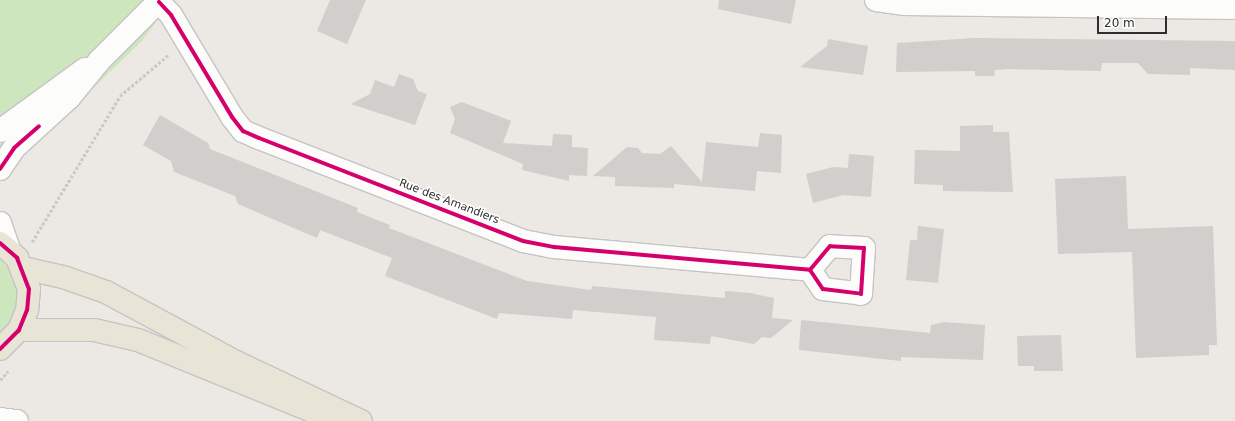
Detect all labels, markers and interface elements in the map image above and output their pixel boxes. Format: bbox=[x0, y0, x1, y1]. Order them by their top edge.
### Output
scale bar bbox=[1099, 8, 1169, 34]
text: 20 m bbox=[1104, 16, 1135, 30]
street label: Rue des Amandiers bbox=[397, 177, 501, 227]

